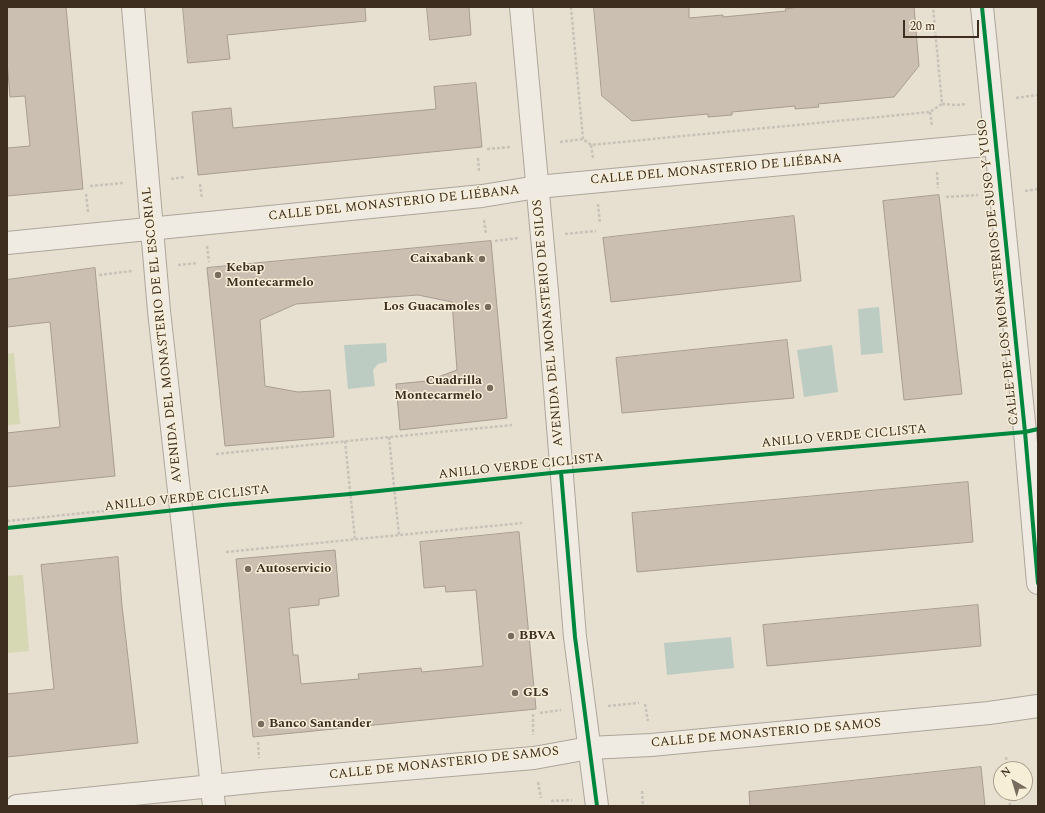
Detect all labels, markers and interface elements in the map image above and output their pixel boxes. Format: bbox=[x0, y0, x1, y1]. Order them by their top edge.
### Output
scale bar bbox=[905, 12, 981, 38]
text: 20 m bbox=[910, 17, 935, 36]
street label: CALLE DE LOS MONASTERIOS DE SUSO Y YUSO bbox=[975, 118, 1023, 426]
street label: CALLE DEL MONASTERIO DE LIÉBANA bbox=[590, 151, 842, 189]
street label: CALLE DEL MONASTERIO DE LIÉBANA bbox=[268, 183, 520, 225]
street label: AVENIDA DEL MONASTERIO DE EL ESCORIAL bbox=[140, 186, 186, 484]
street label: AVENIDA DEL MONASTERIO DE SILOS bbox=[530, 199, 568, 447]
place label: Caixabank bbox=[410, 251, 474, 267]
marker: Caixabank bbox=[477, 254, 487, 264]
place label: Kebap Montecarmelo bbox=[226, 260, 314, 291]
marker: Kebap Montecarmelo bbox=[213, 270, 223, 280]
place label: Los Guacamoles bbox=[383, 299, 480, 315]
marker: Los Guacamoles bbox=[483, 302, 493, 312]
place label: Cuadrilla Montecarmelo bbox=[394, 373, 482, 404]
marker: Cuadrilla Montecarmelo bbox=[485, 383, 495, 393]
street label: ANILLO VERDE CICLISTA bbox=[761, 422, 927, 452]
street label: ANILLO VERDE CICLISTA bbox=[438, 451, 604, 483]
street label: ANILLO VERDE CICLISTA bbox=[104, 483, 270, 515]
place label: Autoservicio bbox=[256, 561, 331, 577]
marker: Autoservicio bbox=[243, 564, 253, 574]
place label: BBVA bbox=[519, 628, 556, 644]
marker: BBVA bbox=[506, 631, 516, 641]
place label: GLS bbox=[523, 685, 549, 701]
marker: GLS bbox=[510, 688, 520, 698]
place label: Banco Santander bbox=[269, 716, 371, 732]
street label: CALLE DE MONASTERIO DE SAMOS bbox=[650, 716, 882, 752]
marker: Banco Santander bbox=[256, 719, 266, 729]
street label: CALLE DE MONASTERIO DE SAMOS bbox=[328, 744, 560, 784]
north arrow bbox=[993, 761, 1033, 801]
text: N bbox=[997, 762, 1015, 781]

